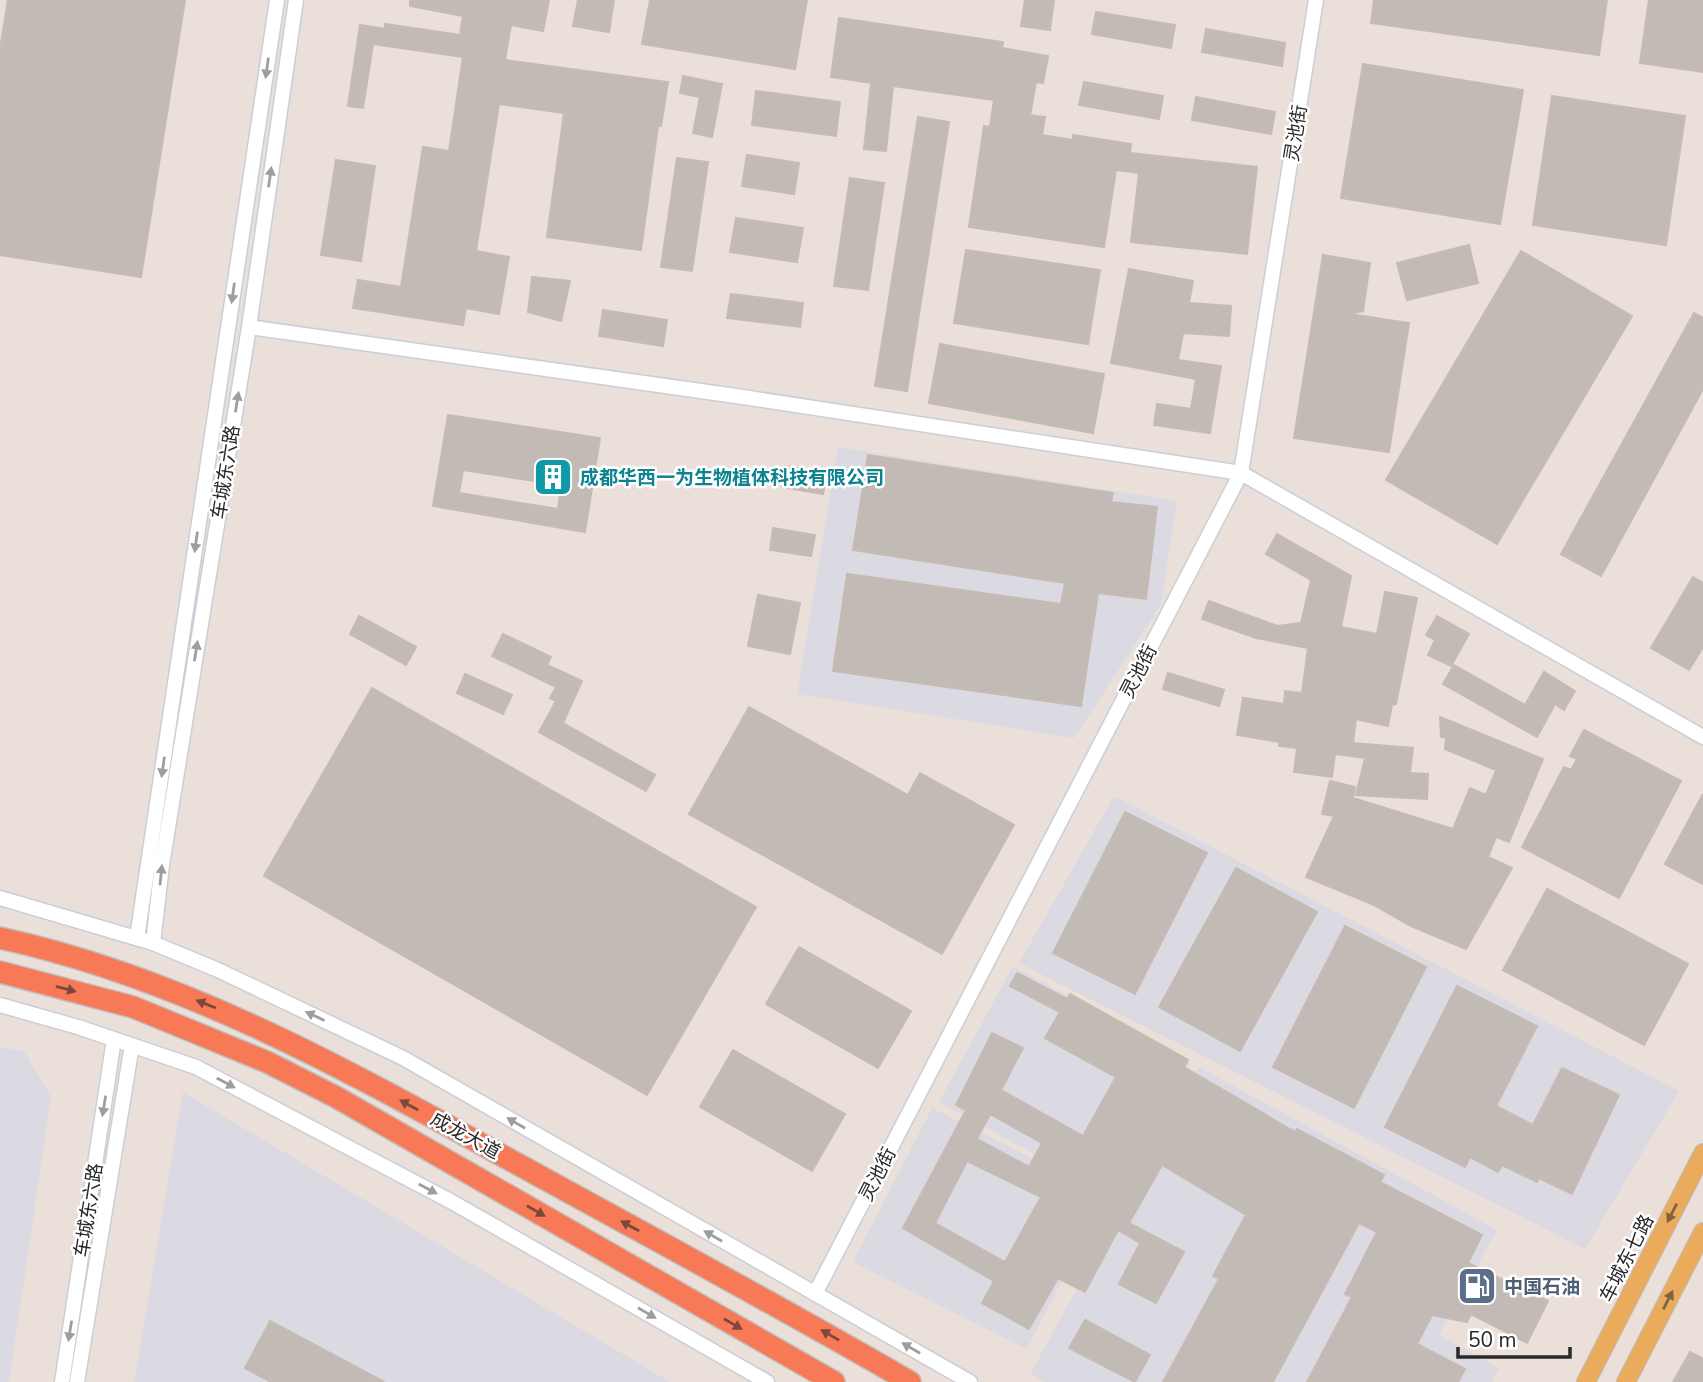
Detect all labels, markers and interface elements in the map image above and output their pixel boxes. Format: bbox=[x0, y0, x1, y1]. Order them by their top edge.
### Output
one-way arrow bbox=[261, 57, 272, 79]
street label: 灵池街 bbox=[1279, 103, 1313, 163]
one-way arrow bbox=[265, 166, 276, 188]
one-way arrow bbox=[228, 282, 239, 304]
one-way arrow bbox=[231, 391, 242, 413]
street label: 车城东六路 bbox=[206, 423, 246, 521]
building icon: 成都华西一为生物植体科技有限公司 bbox=[532, 456, 574, 498]
place label: 成都华西一为生物植体科技有限公司 bbox=[580, 465, 884, 491]
one-way arrow bbox=[191, 531, 202, 553]
one-way arrow bbox=[191, 640, 202, 662]
street label: 灵池街 bbox=[1114, 640, 1163, 703]
one-way arrow bbox=[157, 756, 168, 778]
one-way arrow bbox=[155, 864, 166, 886]
one-way arrow bbox=[55, 984, 77, 995]
one-way arrow bbox=[195, 998, 216, 1009]
one-way arrow bbox=[305, 1011, 325, 1022]
one-way arrow bbox=[216, 1078, 236, 1089]
one-way arrow bbox=[98, 1096, 109, 1118]
one-way arrow bbox=[399, 1099, 419, 1111]
street label: 成龙大道 bbox=[426, 1106, 505, 1166]
one-way arrow bbox=[506, 1117, 525, 1129]
street label: 灵池街 bbox=[853, 1143, 902, 1206]
street label: 车城东六路 bbox=[69, 1161, 109, 1259]
one-way arrow bbox=[418, 1183, 437, 1195]
one-way arrow bbox=[1666, 1203, 1678, 1223]
one-way arrow bbox=[526, 1205, 545, 1217]
street label: 车城东七路 bbox=[1594, 1210, 1660, 1307]
one-way arrow bbox=[620, 1220, 640, 1232]
one-way arrow bbox=[704, 1230, 723, 1242]
fuel station icon: 中国石油 bbox=[1456, 1265, 1498, 1307]
place label: 中国石油 bbox=[1504, 1274, 1580, 1300]
one-way arrow bbox=[1662, 1290, 1674, 1309]
one-way arrow bbox=[637, 1307, 656, 1319]
scale bar bbox=[1458, 1316, 1570, 1360]
one-way arrow bbox=[723, 1318, 743, 1330]
one-way arrow bbox=[64, 1321, 75, 1343]
text: 50 m bbox=[1468, 1326, 1517, 1354]
one-way arrow bbox=[820, 1329, 839, 1342]
one-way arrow bbox=[902, 1342, 921, 1354]

